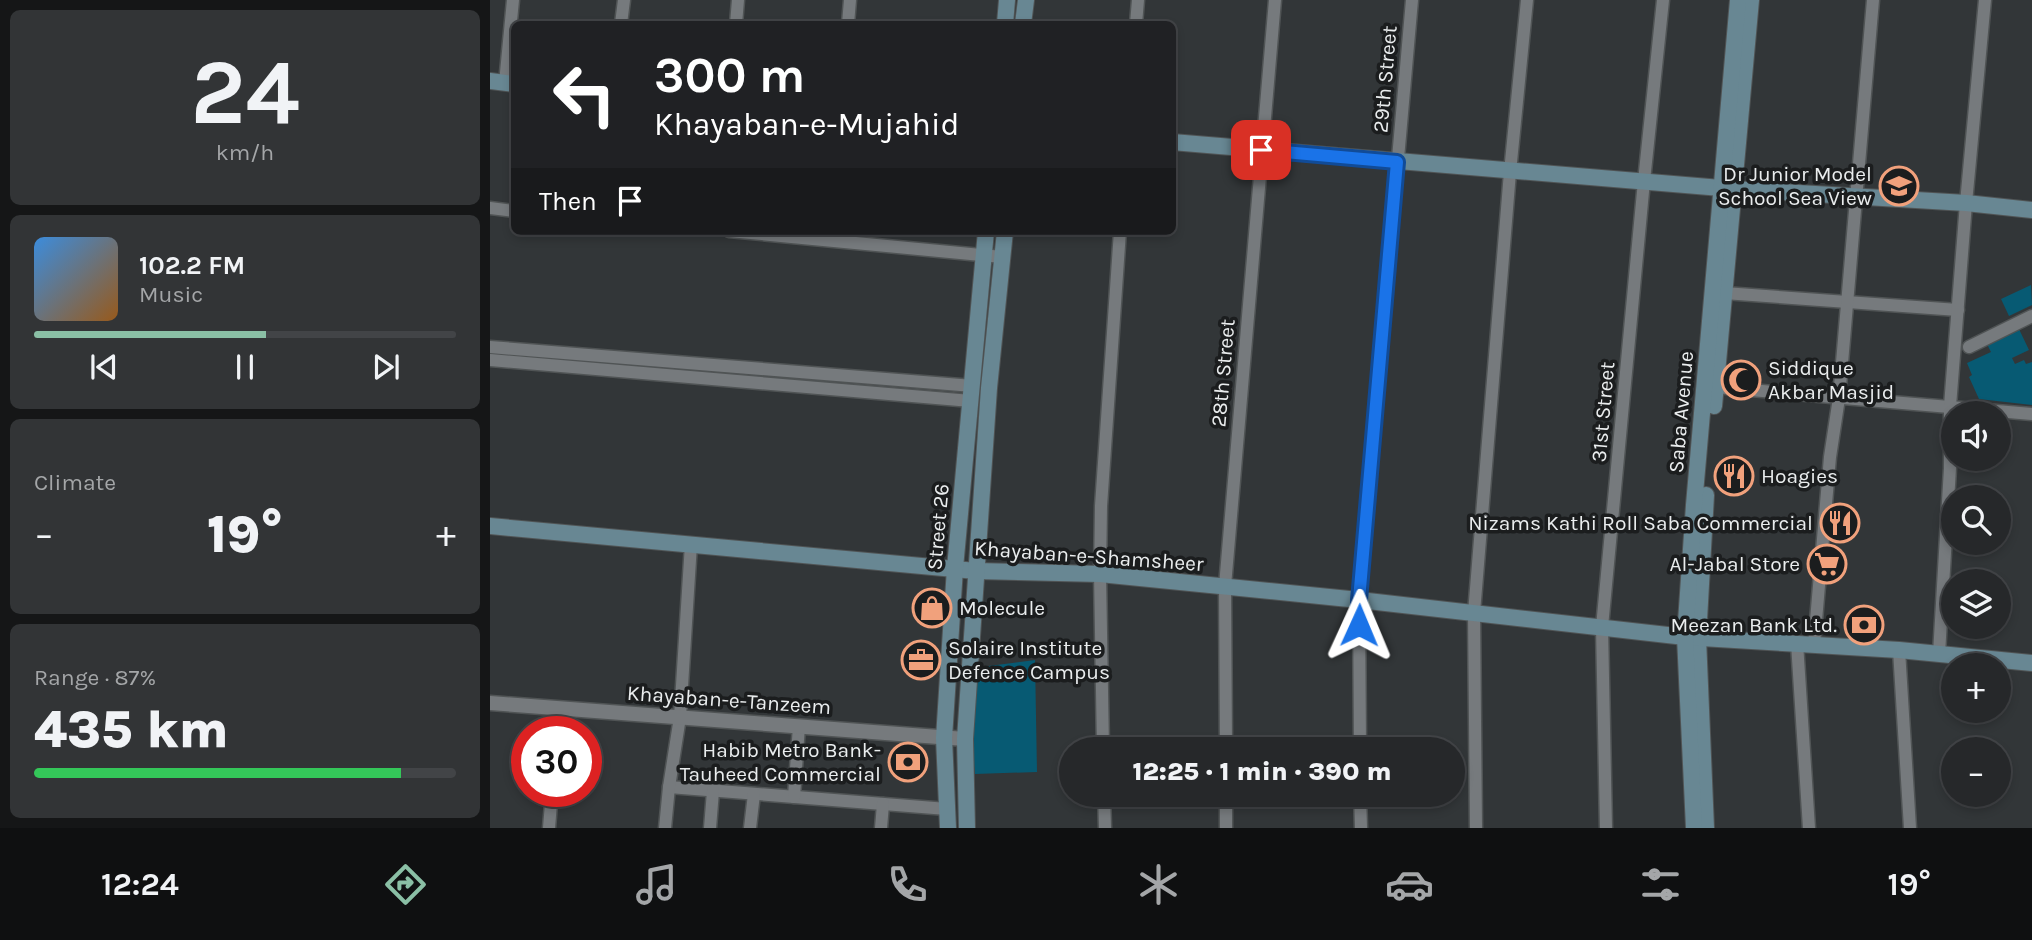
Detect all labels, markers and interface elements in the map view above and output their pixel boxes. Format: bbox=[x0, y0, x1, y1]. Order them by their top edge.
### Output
street label: 29th Street bbox=[1368, 24, 1402, 134]
text: 24 bbox=[190, 40, 300, 146]
text: 300 m bbox=[654, 47, 805, 104]
icon: left bbox=[539, 49, 630, 140]
text: Khayaban-e-Mujahid bbox=[654, 106, 959, 143]
pin bbox=[1231, 120, 1291, 180]
icon: arrive bbox=[1242, 131, 1280, 169]
text: km/h bbox=[216, 139, 274, 166]
place label: Dr Junior Model School Sea View bbox=[1718, 162, 1872, 210]
school or university icon: Dr Junior Model School Sea View bbox=[1878, 165, 1920, 207]
icon: arrive bbox=[611, 182, 649, 220]
text: Then bbox=[539, 186, 597, 217]
text: 102.2 FM bbox=[139, 250, 245, 281]
text: Music bbox=[139, 281, 203, 308]
street label: 28th Street bbox=[1206, 318, 1240, 428]
icon: previous bbox=[85, 348, 123, 386]
icon: pause bbox=[226, 348, 264, 386]
icon: next bbox=[367, 348, 405, 386]
street label: Saba Avenue bbox=[1664, 350, 1698, 474]
place label: Siddique Akbar Masjid bbox=[1768, 356, 1894, 404]
mosque icon: Siddique Akbar Masjid bbox=[1720, 359, 1762, 401]
street label: 31st Street bbox=[1587, 361, 1619, 463]
map controls bbox=[1941, 401, 2011, 807]
button: sound bbox=[1941, 401, 2011, 471]
restaurant icon: Hoagies bbox=[1713, 455, 1755, 497]
place label: Hoagies bbox=[1761, 464, 1838, 488]
text: Climate bbox=[34, 469, 116, 496]
street label: Street 26 bbox=[922, 483, 954, 571]
button: search bbox=[1941, 485, 2011, 555]
restaurant icon: Nizams Kathi Roll Saba Commercial bbox=[1819, 502, 1861, 544]
text: 19° bbox=[207, 504, 283, 565]
place label: Nizams Kathi Roll Saba Commercial bbox=[1468, 511, 1813, 535]
text: − bbox=[34, 512, 54, 557]
text: + bbox=[436, 512, 456, 557]
street label: Khayaban-e-Shamsheer bbox=[974, 536, 1205, 576]
supermarket icon: Al-Jabal Store bbox=[1806, 543, 1848, 585]
place label: Al-Jabal Store bbox=[1669, 552, 1800, 576]
button: layers bbox=[1941, 569, 2011, 639]
shop icon: Molecule bbox=[911, 587, 953, 629]
position arrow bbox=[1322, 588, 1396, 662]
place label: Molecule bbox=[959, 596, 1045, 620]
bank icon: Meezan Bank Ltd. bbox=[1843, 604, 1885, 646]
place label: Meezan Bank Ltd. bbox=[1670, 613, 1837, 637]
place label: Solaire Institute Defence Campus bbox=[948, 636, 1110, 684]
office icon: Solaire Institute Defence Campus bbox=[900, 639, 942, 681]
button: + bbox=[1941, 653, 2011, 723]
text: Range · 87% bbox=[34, 664, 156, 691]
street label: Khayaban-e-Tanzeem bbox=[626, 681, 832, 719]
text: 435 km bbox=[34, 699, 229, 760]
speed limit sign: 30 bbox=[511, 716, 602, 807]
button: − bbox=[1941, 737, 2011, 807]
place label: Habib Metro Bank- Tauheed Commercial bbox=[680, 738, 881, 786]
bank icon: Habib Metro Bank- Tauheed Commercial bbox=[887, 741, 929, 783]
text: 12:25 · 1 min · 390 m bbox=[1132, 756, 1392, 787]
icon: directions bbox=[381, 860, 430, 909]
icon: music bbox=[632, 860, 681, 909]
icon: phone bbox=[883, 860, 932, 909]
icon: climate bbox=[1134, 860, 1183, 909]
icon: car bbox=[1385, 860, 1434, 909]
icon: filters bbox=[1636, 860, 1685, 909]
text: 12:24 bbox=[101, 866, 179, 903]
text: 19° bbox=[1888, 866, 1931, 903]

